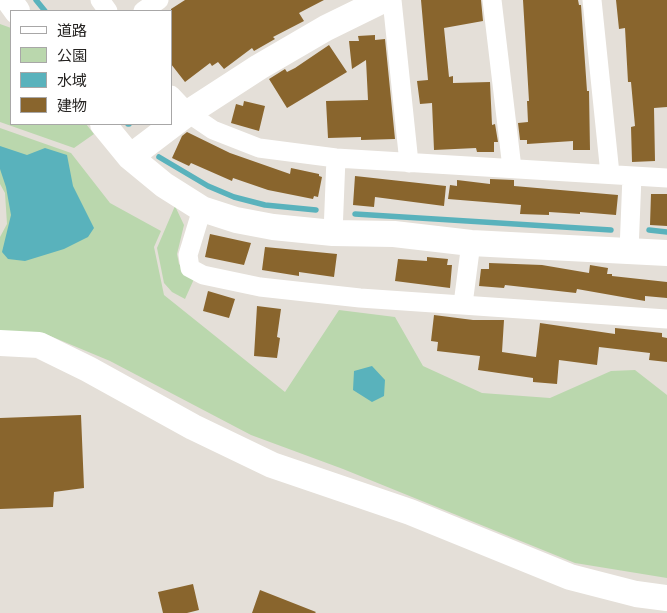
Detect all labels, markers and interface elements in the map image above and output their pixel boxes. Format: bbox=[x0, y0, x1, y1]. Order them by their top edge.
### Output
legend bbox=[10, 10, 172, 125]
text: 道路 bbox=[57, 22, 87, 40]
text: 公園 bbox=[57, 47, 87, 65]
text: 水域 bbox=[57, 72, 87, 90]
text: 建物 bbox=[57, 97, 87, 115]

